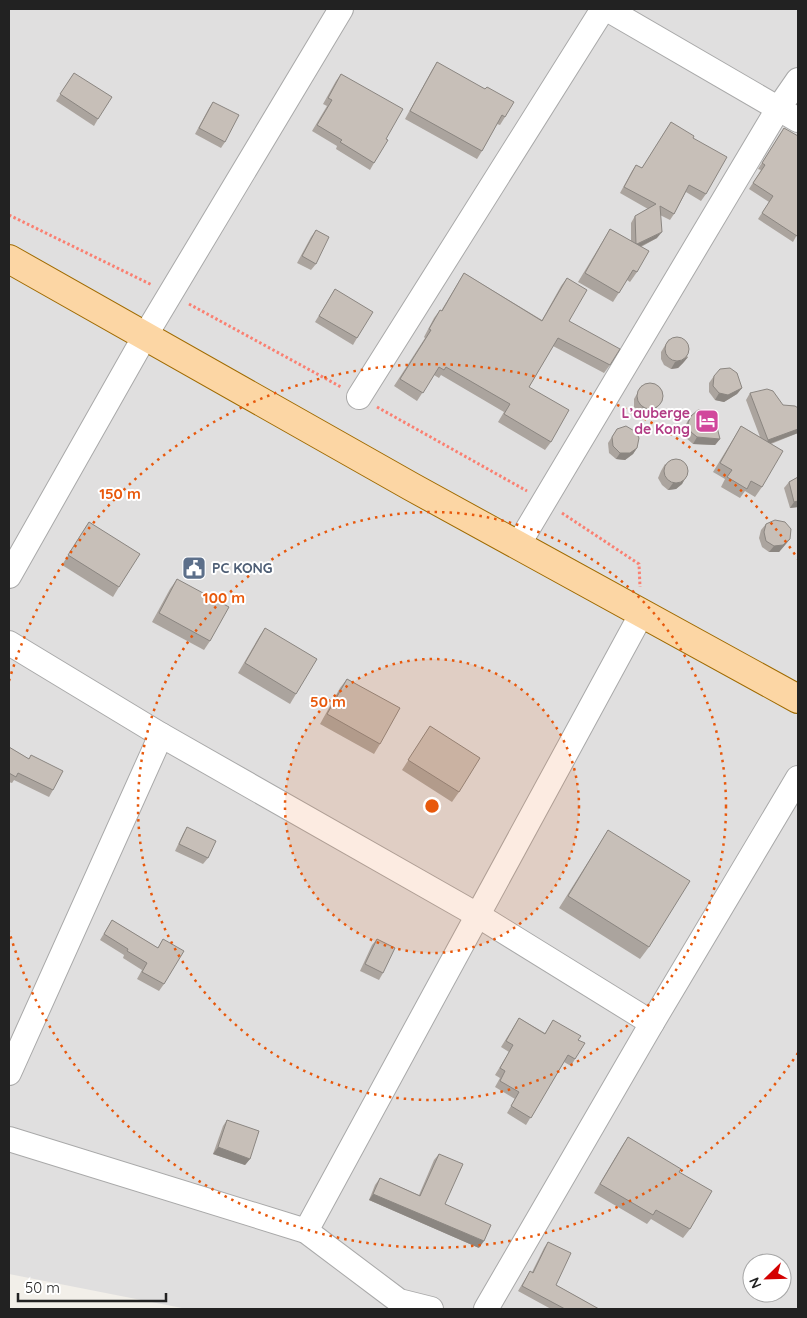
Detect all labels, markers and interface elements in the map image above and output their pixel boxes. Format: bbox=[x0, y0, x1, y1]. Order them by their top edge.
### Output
place label: L’auberge de Kong bbox=[622, 404, 690, 438]
hotel icon: L’auberge de Kong bbox=[694, 408, 720, 434]
text: 150 m bbox=[99, 484, 141, 503]
public building icon: PC KONG bbox=[181, 555, 207, 581]
place label: PC KONG bbox=[212, 559, 273, 577]
text: 100 m bbox=[203, 588, 245, 607]
text: 50 m bbox=[310, 692, 346, 711]
centre of rings bbox=[423, 797, 441, 815]
north arrow bbox=[742, 1253, 792, 1303]
scale bar bbox=[18, 1270, 165, 1302]
text: N bbox=[745, 1275, 765, 1291]
text: 50 m bbox=[25, 1278, 60, 1297]

